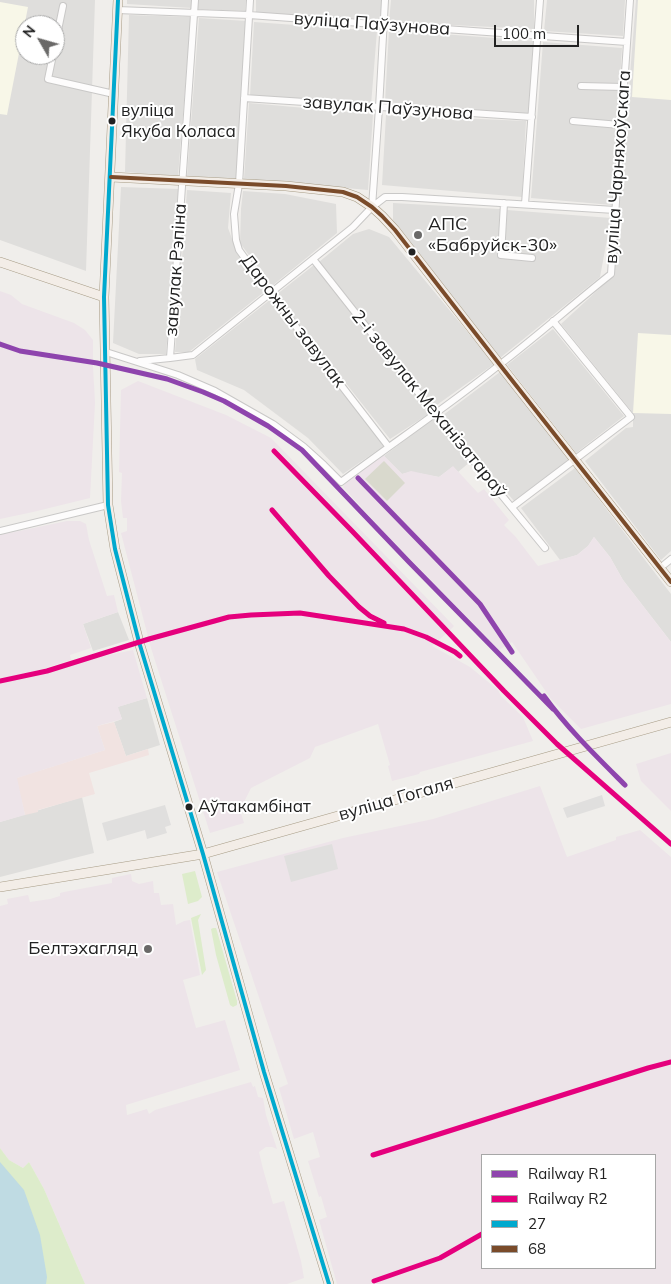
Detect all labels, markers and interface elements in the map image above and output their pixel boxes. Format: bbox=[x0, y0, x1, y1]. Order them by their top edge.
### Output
street label: вуліца Паўзунова bbox=[293, 8, 451, 40]
north arrow bbox=[15, 15, 65, 65]
scale bar bbox=[496, 15, 581, 47]
text: N bbox=[19, 22, 39, 41]
text: 100 m bbox=[502, 24, 546, 43]
street label: вуліца Чарняхоўскага bbox=[600, 69, 636, 265]
street label: завулак Паўзунова bbox=[302, 91, 474, 125]
place label: вуліца Якуба Коласа bbox=[121, 101, 236, 141]
marker: вуліца Якуба Коласа bbox=[107, 116, 117, 126]
street label: завулак Рэпіна bbox=[161, 203, 191, 337]
place label: АПС «Бабруйск-30» bbox=[428, 214, 557, 256]
marker: АПС «Бабруйск-30» bbox=[412, 229, 424, 241]
unlabelled marker bbox=[407, 247, 417, 257]
street label: Дарожны завулак bbox=[236, 250, 350, 392]
street label: 2-і завулак Механізатараў bbox=[347, 306, 511, 502]
street label: вуліца Гогаля bbox=[336, 772, 456, 826]
place label: Аўтакамбінат bbox=[198, 797, 311, 817]
marker: Аўтакамбінат bbox=[184, 802, 194, 812]
place label: Белтэхагляд bbox=[28, 938, 138, 960]
marker: Белтэхагляд bbox=[142, 943, 154, 955]
legend bbox=[481, 1154, 656, 1269]
text: Railway R1 bbox=[528, 1164, 608, 1183]
text: Railway R2 bbox=[528, 1189, 608, 1208]
text: 27 bbox=[528, 1214, 546, 1233]
text: 68 bbox=[528, 1239, 546, 1258]

